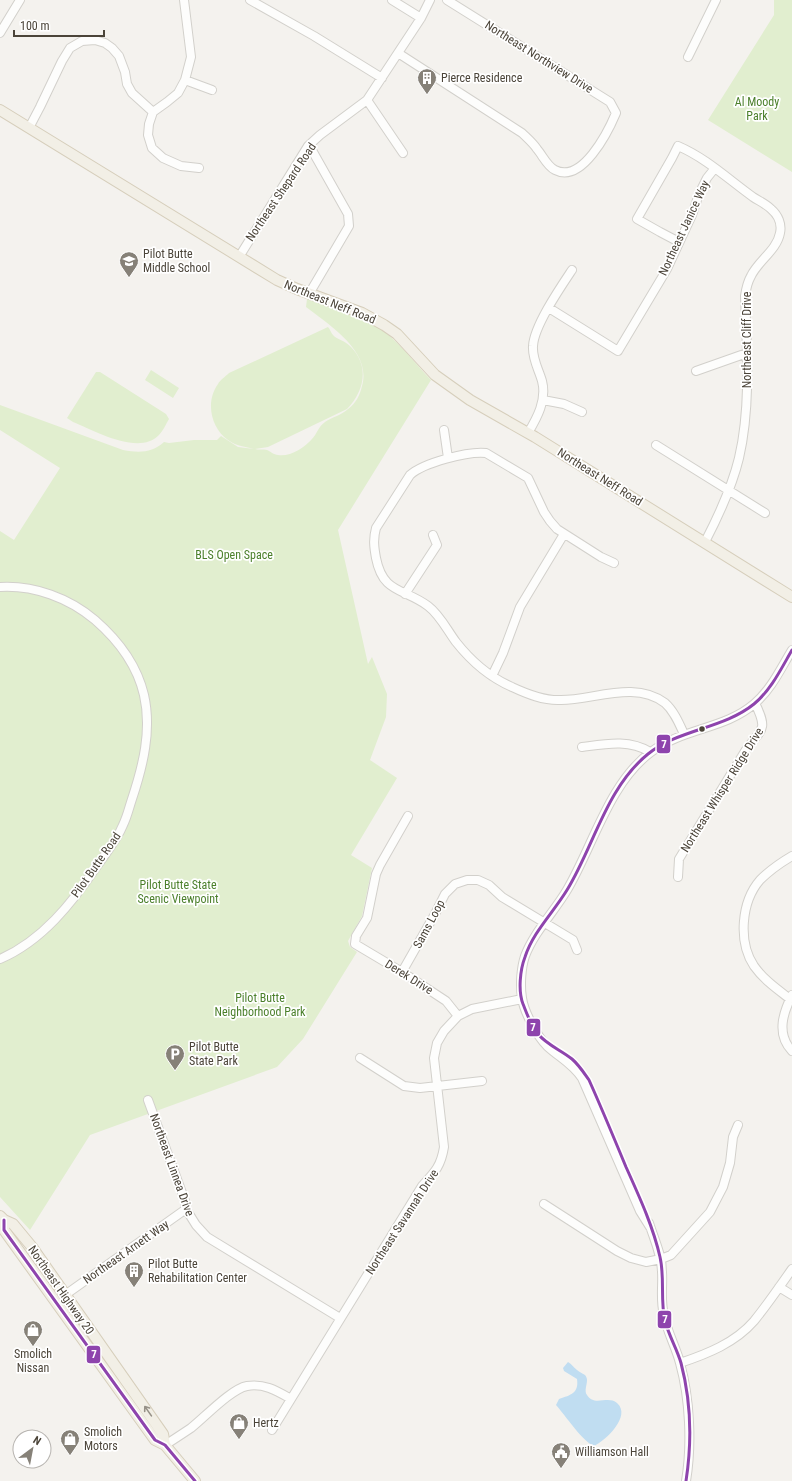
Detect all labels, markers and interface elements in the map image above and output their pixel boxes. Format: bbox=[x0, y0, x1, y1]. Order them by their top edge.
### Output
scale bar bbox=[14, 12, 104, 38]
street label: Northeast Northview Drive bbox=[482, 18, 596, 96]
text: 100 m bbox=[20, 19, 50, 33]
building icon: Pierce Residence bbox=[416, 67, 438, 95]
place label: Pierce Residence bbox=[441, 71, 523, 85]
park label: Al Moody Park bbox=[735, 95, 779, 123]
street label: Northeast Shepard Road bbox=[243, 140, 319, 244]
street label: Northeast Janice Way bbox=[656, 178, 712, 278]
place label: Pilot Butte Middle School bbox=[143, 247, 210, 275]
school or university icon: Pilot Butte Middle School bbox=[118, 250, 140, 278]
street label: Northeast Neff Road bbox=[282, 277, 378, 327]
street label: Northeast Cliff Drive bbox=[740, 291, 754, 388]
street label: Northeast Neff Road bbox=[555, 445, 645, 509]
park label: BLS Open Space bbox=[195, 548, 273, 562]
unlabelled marker bbox=[697, 724, 707, 734]
street label: Northeast Whisper Ridge Drive bbox=[678, 725, 766, 855]
line badge: 7 bbox=[656, 734, 671, 754]
text: 7 bbox=[661, 738, 667, 751]
street label: Pilot Butte Road bbox=[68, 830, 124, 900]
park label: Pilot Butte State Scenic Viewpoint bbox=[137, 878, 219, 906]
street label: Sams Loop bbox=[410, 897, 448, 951]
street label: Derek Drive bbox=[382, 957, 436, 997]
park label: Pilot Butte Neighborhood Park bbox=[214, 991, 306, 1019]
line badge: 7 bbox=[526, 1018, 541, 1037]
text: 7 bbox=[530, 1021, 536, 1034]
place label: Pilot Butte State Park bbox=[189, 1040, 239, 1068]
parking icon: Pilot Butte State Park bbox=[164, 1043, 186, 1071]
street label: Northeast Linnea Drive bbox=[147, 1112, 197, 1219]
street label: Northeast Savannah Drive bbox=[363, 1167, 441, 1277]
street label: Northeast Arnett Way bbox=[80, 1217, 172, 1287]
street label: Northeast Highway 20 bbox=[25, 1243, 97, 1337]
place label: Pilot Butte Rehabilitation Center bbox=[148, 1257, 247, 1285]
building icon: Pilot Butte Rehabilitation Center bbox=[123, 1260, 145, 1288]
line badge: 7 bbox=[657, 1310, 672, 1329]
text: 7 bbox=[662, 1313, 668, 1326]
shop icon: Smolich Nissan bbox=[22, 1319, 44, 1347]
line badge: 7 bbox=[86, 1345, 101, 1364]
place label: Smolich Nissan bbox=[14, 1347, 52, 1375]
text: 7 bbox=[91, 1348, 97, 1361]
one-way arrow bbox=[144, 1406, 152, 1417]
shop icon: Hertz bbox=[228, 1412, 250, 1440]
place label: Hertz bbox=[253, 1416, 279, 1430]
place label: Smolich Motors bbox=[84, 1425, 122, 1453]
shop icon: Smolich Motors bbox=[59, 1428, 81, 1456]
north arrow bbox=[12, 1429, 52, 1469]
text: N bbox=[31, 1434, 44, 1448]
public building icon: Williamson Hall bbox=[550, 1441, 572, 1469]
place label: Williamson Hall bbox=[575, 1445, 649, 1459]

